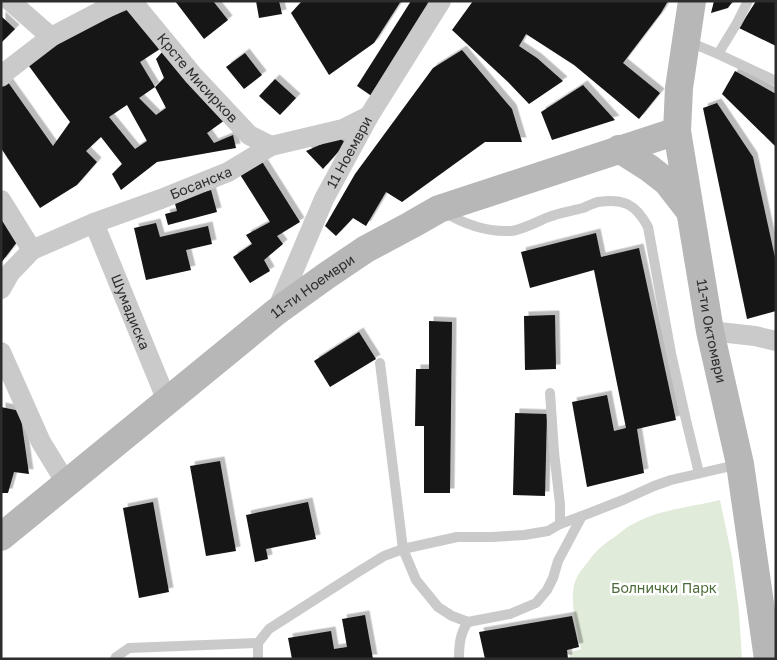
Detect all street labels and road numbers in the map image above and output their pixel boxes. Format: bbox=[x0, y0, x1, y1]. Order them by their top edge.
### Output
street label: Крсте Мисирков bbox=[154, 29, 242, 126]
street label: 11 Ноември bbox=[323, 113, 375, 191]
street label: Босанска bbox=[167, 162, 234, 203]
street label: 11-ти Ноември bbox=[267, 250, 358, 321]
street label: Шумадиска bbox=[108, 271, 154, 352]
street label: 11-ти Октомври bbox=[694, 278, 730, 384]

